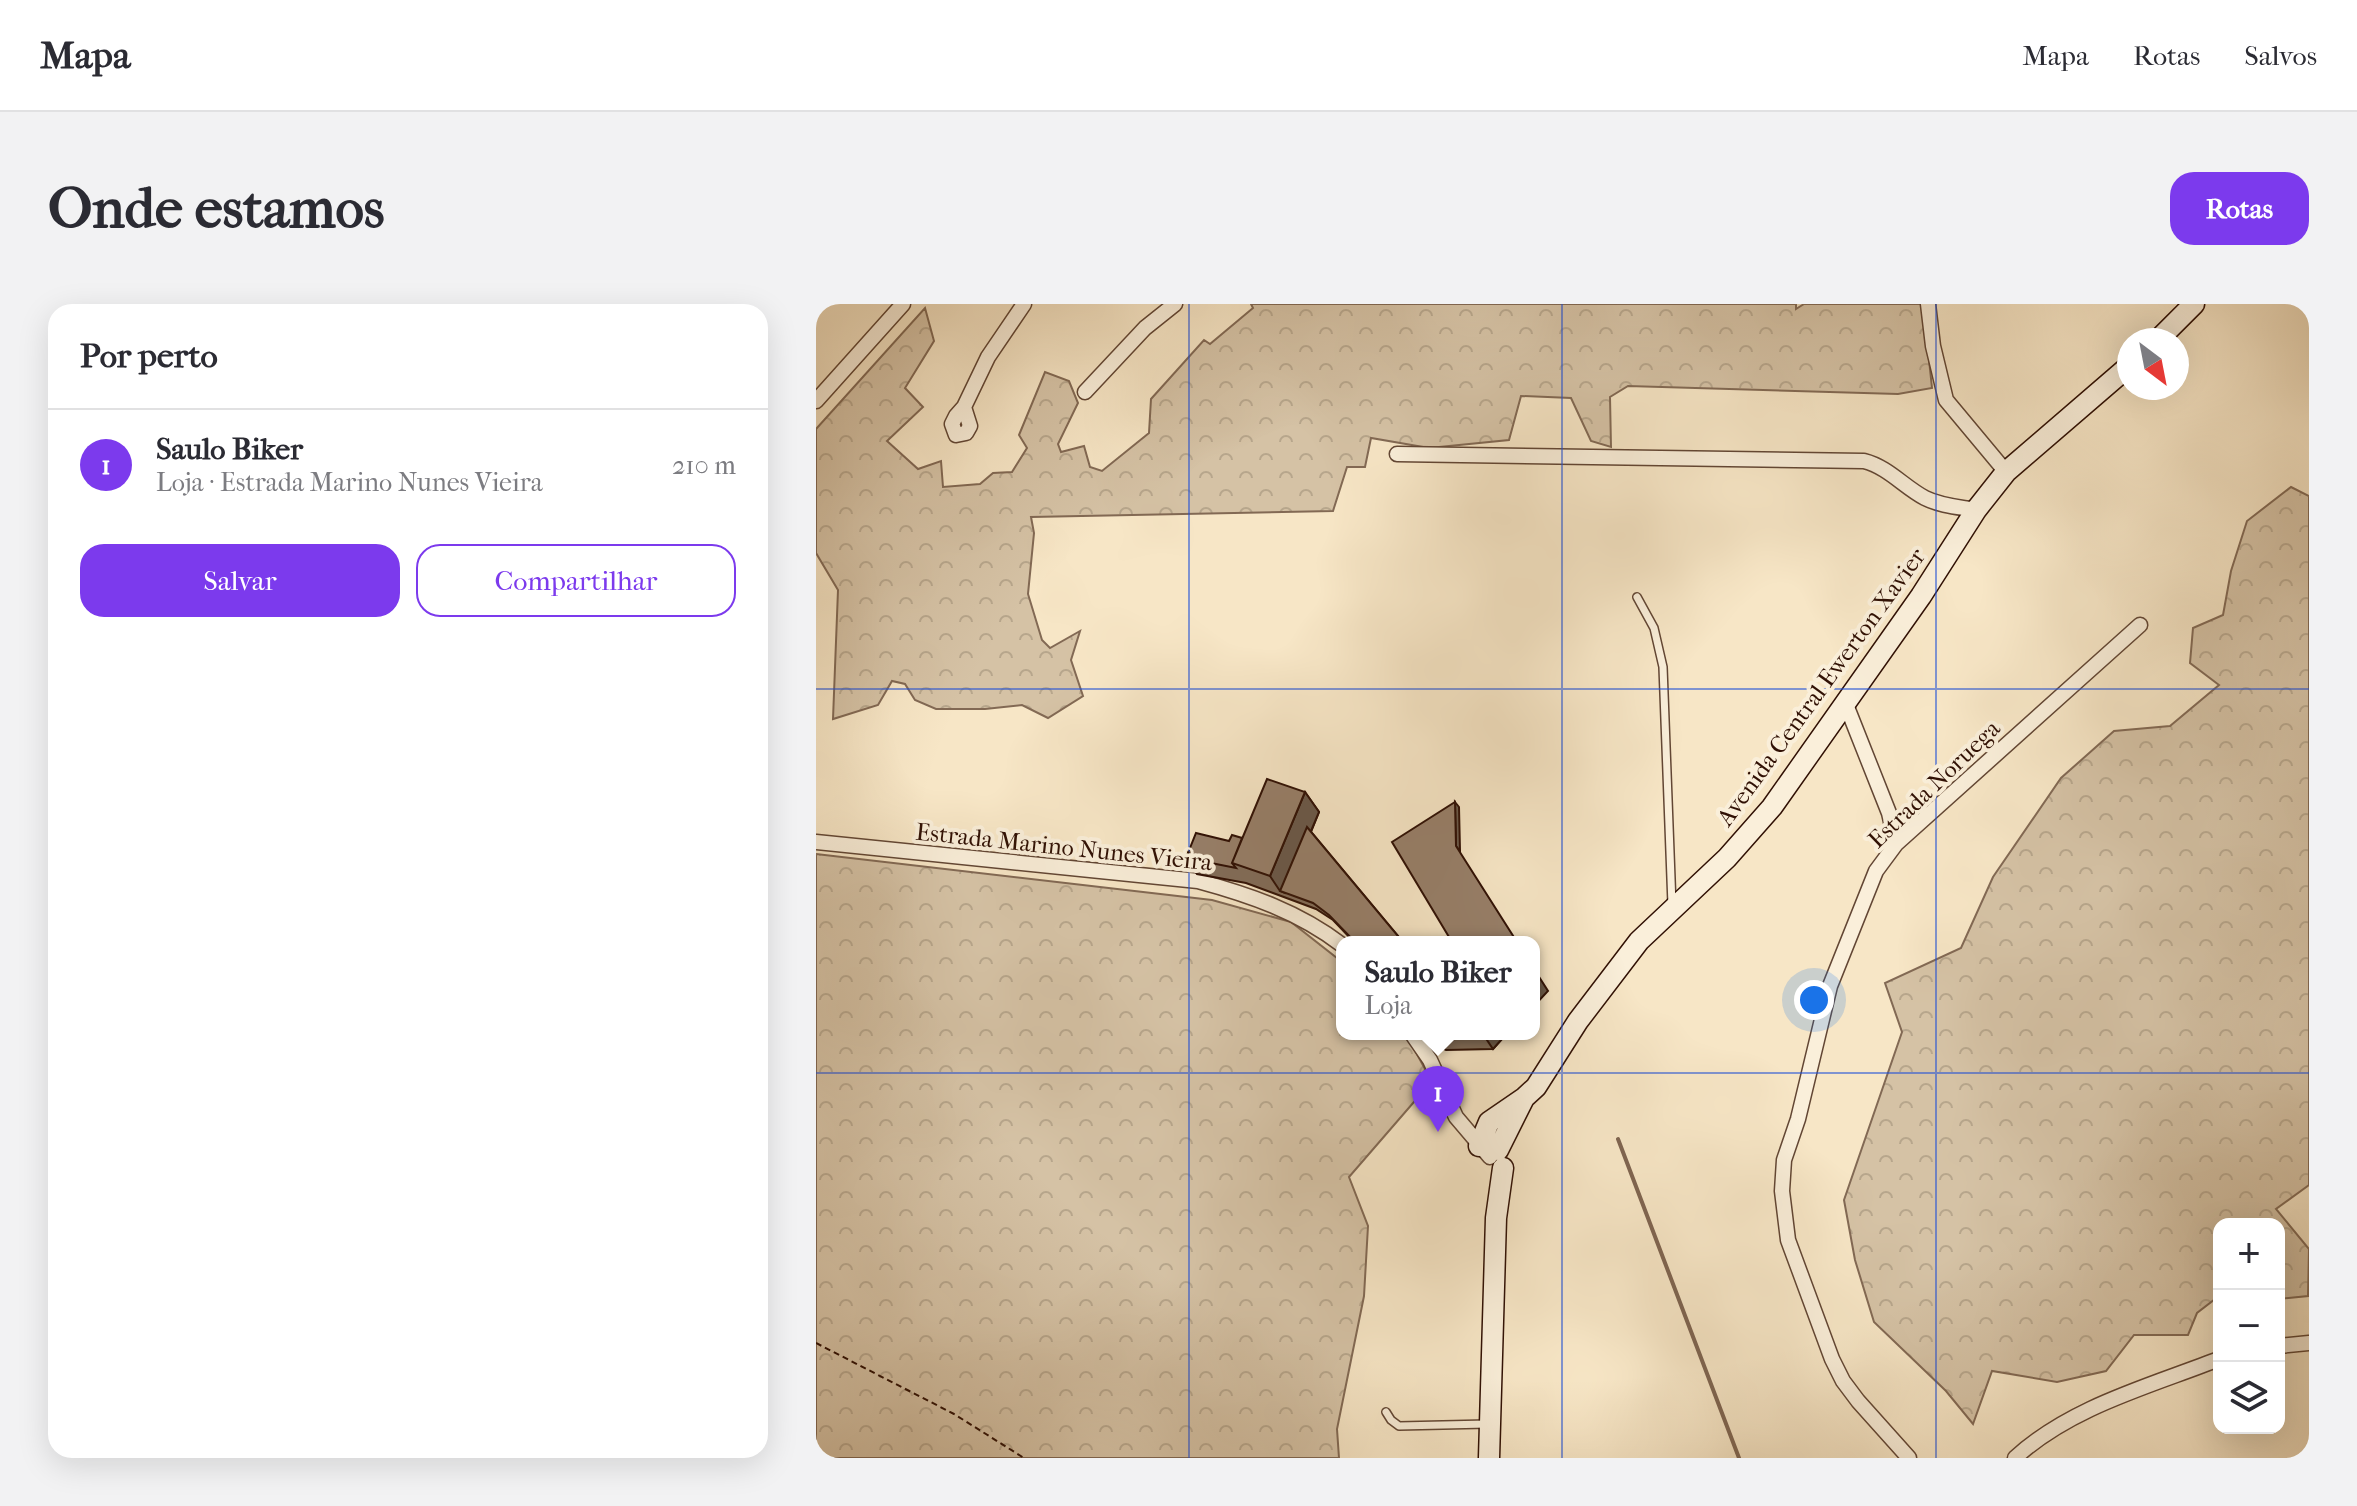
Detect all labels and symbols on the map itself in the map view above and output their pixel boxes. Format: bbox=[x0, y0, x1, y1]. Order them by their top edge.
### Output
north arrow bbox=[2117, 328, 2189, 400]
street label: Avenida Central Ewerton Xavier bbox=[1710, 542, 1932, 832]
street label: Estrada Noruega bbox=[1862, 714, 2006, 854]
street label: Estrada Marino Nunes Vieira bbox=[914, 818, 1215, 877]
your location bbox=[1794, 980, 1834, 1020]
pin: 1 bbox=[1412, 1066, 1464, 1132]

